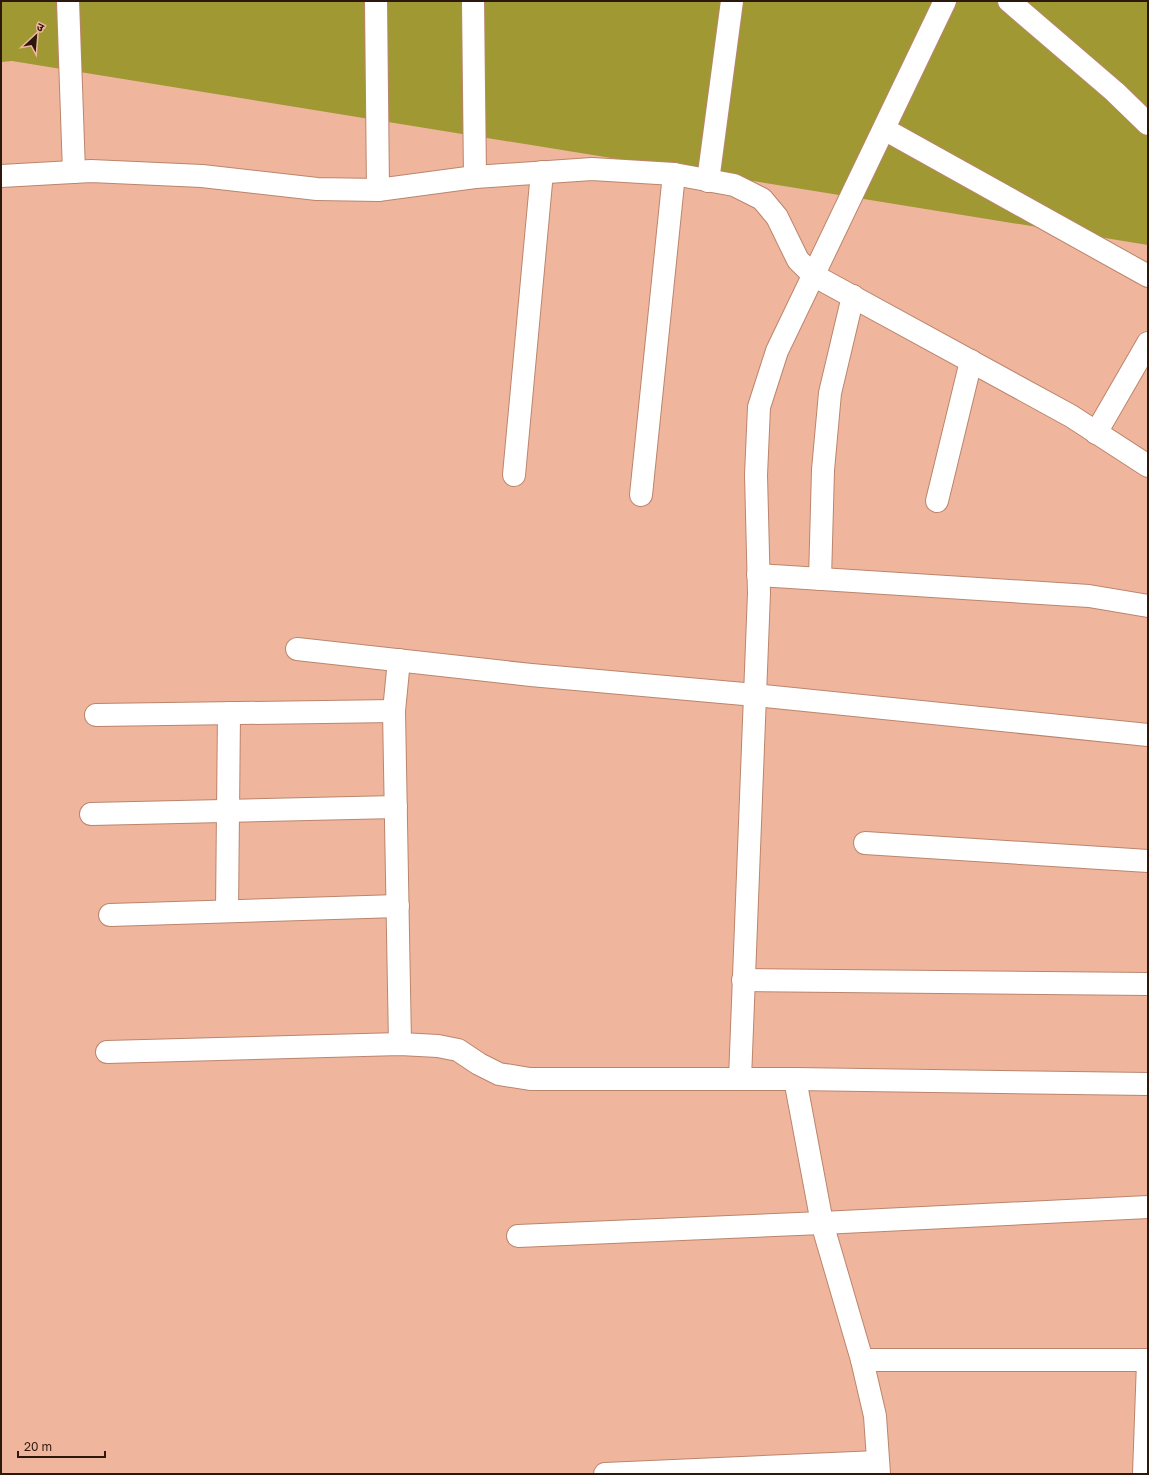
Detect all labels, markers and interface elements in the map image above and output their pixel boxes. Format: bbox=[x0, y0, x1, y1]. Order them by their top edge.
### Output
north arrow bbox=[16, 16, 56, 56]
text: उ bbox=[35, 19, 47, 34]
scale bar bbox=[18, 1433, 105, 1459]
text: 20 m bbox=[24, 1439, 52, 1454]

